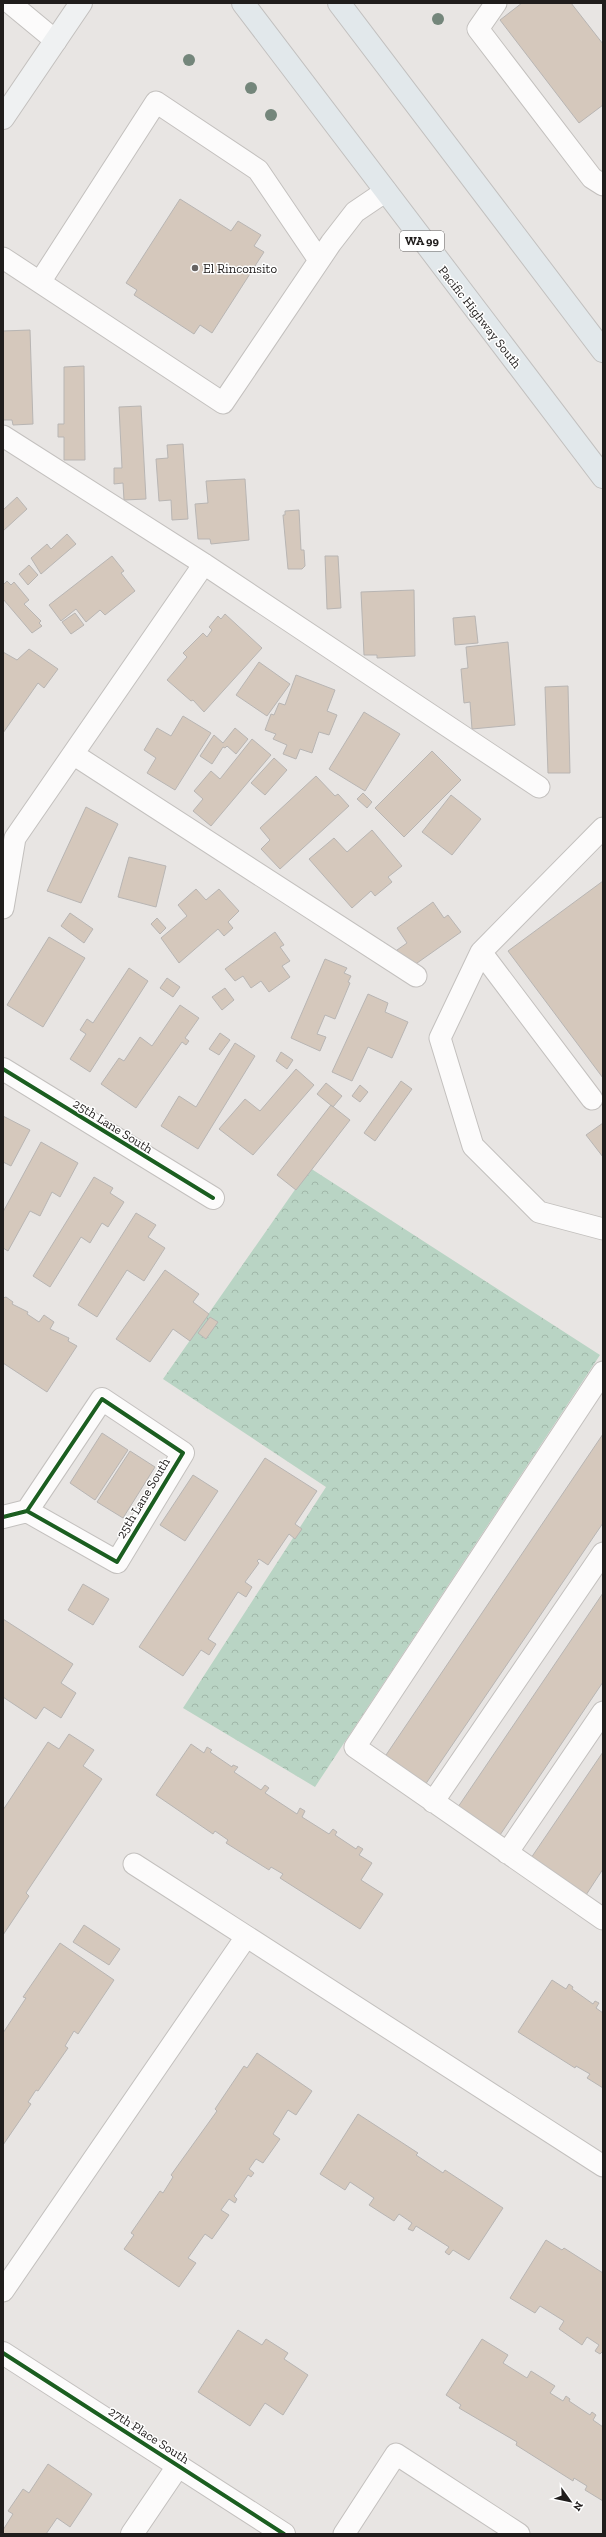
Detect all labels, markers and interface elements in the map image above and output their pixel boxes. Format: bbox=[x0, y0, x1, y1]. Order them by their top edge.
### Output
road number: WA 99 bbox=[400, 231, 444, 251]
place label: El Rinconsito bbox=[203, 261, 277, 276]
marker: El Rinconsito bbox=[190, 263, 200, 273]
street label: Pacific Highway South bbox=[435, 263, 525, 372]
street label: 25th Lane South bbox=[70, 1095, 156, 1157]
street label: 25th Lane South bbox=[113, 1454, 173, 1541]
street label: 27th Place South bbox=[106, 2403, 193, 2467]
north arrow bbox=[550, 2481, 590, 2521]
text: N bbox=[570, 2499, 586, 2514]

